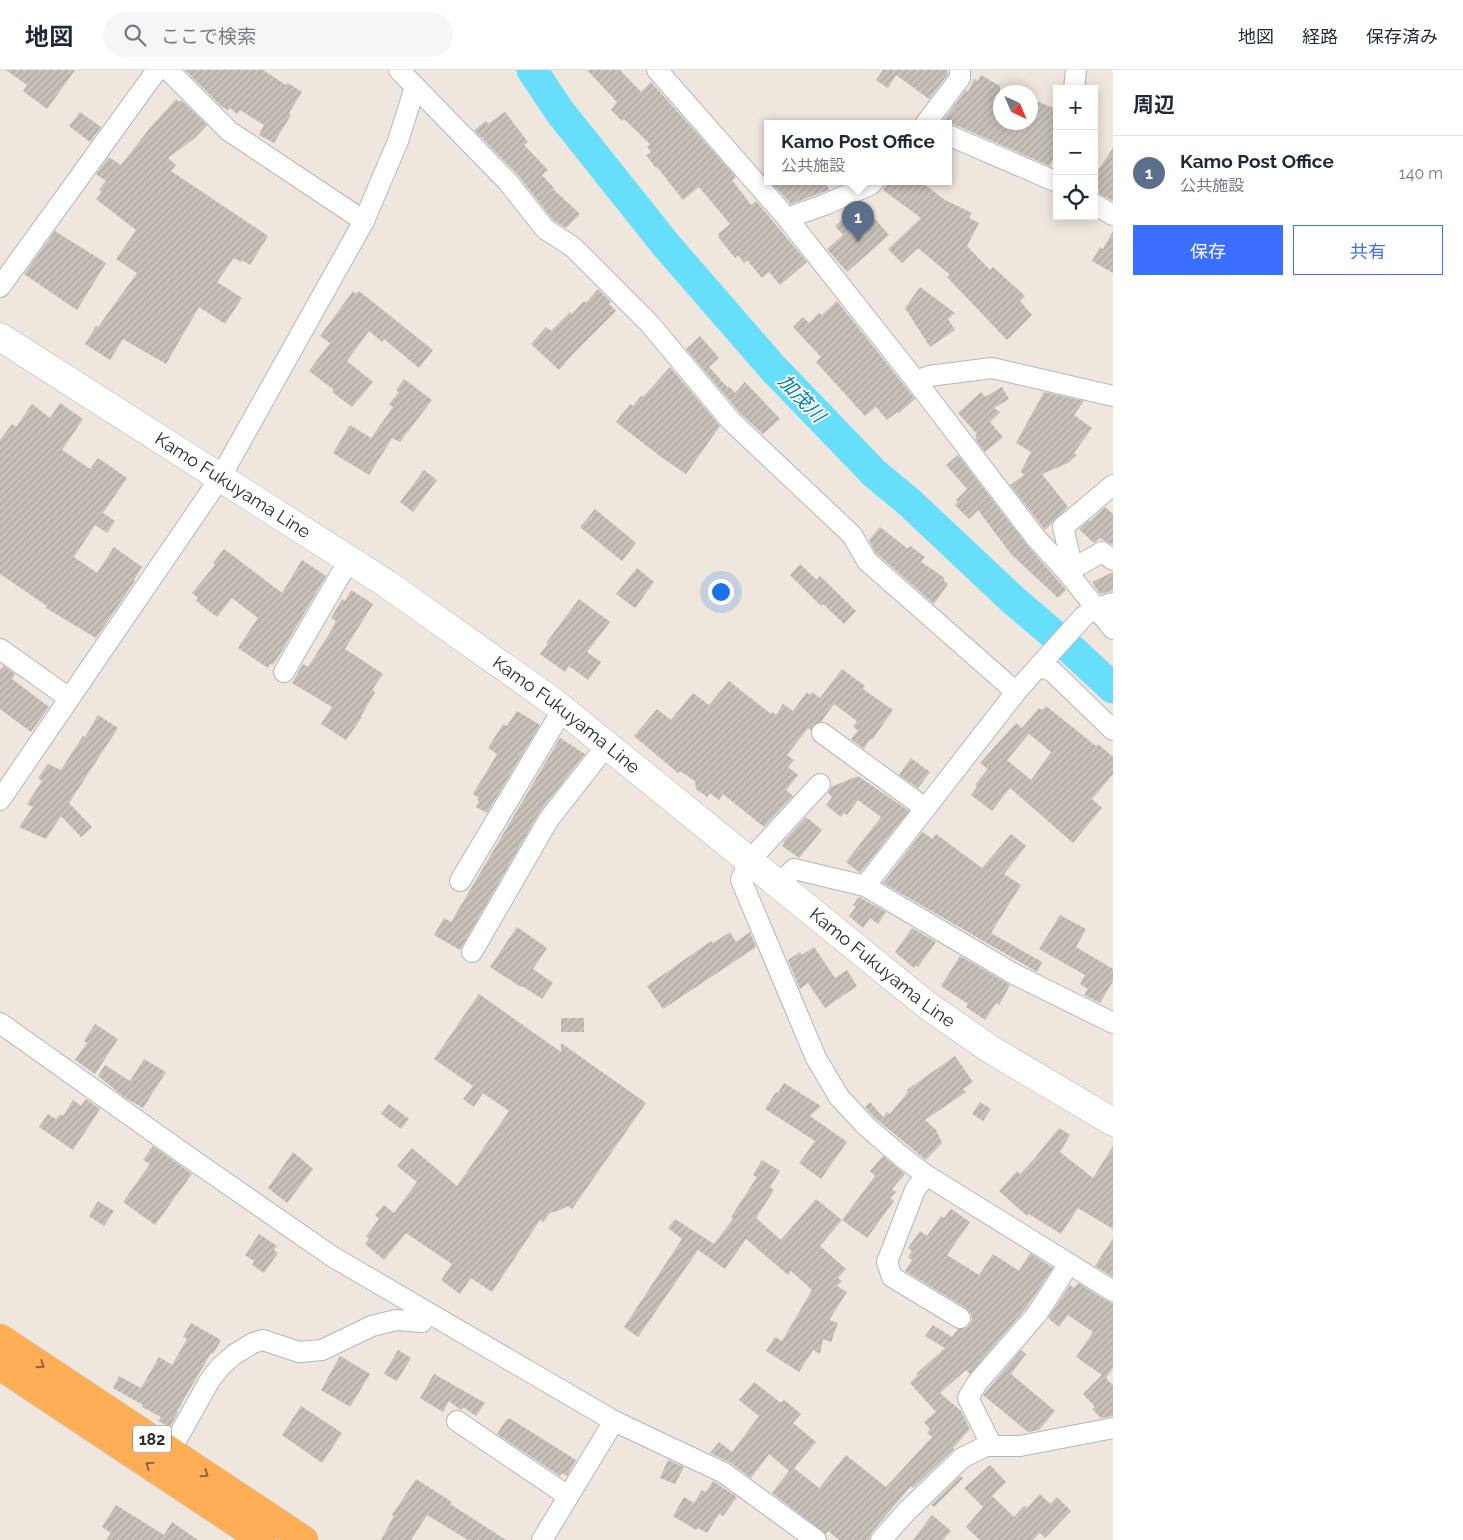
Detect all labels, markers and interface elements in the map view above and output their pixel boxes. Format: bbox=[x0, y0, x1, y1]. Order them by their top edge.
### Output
search box bbox=[103, 12, 453, 57]
icon: search bbox=[121, 21, 149, 49]
text: 地図 bbox=[25, 22, 73, 51]
text: ここで検索 bbox=[161, 25, 256, 47]
text: 地図 bbox=[1238, 26, 1274, 47]
text: 経路 bbox=[1302, 26, 1338, 47]
text: 保存済み bbox=[1366, 26, 1438, 47]
north arrow bbox=[993, 85, 1038, 130]
map controls bbox=[1053, 85, 1098, 220]
button: + bbox=[1053, 85, 1098, 130]
text: 周辺 bbox=[1133, 92, 1175, 117]
popup bbox=[764, 120, 952, 185]
text: Kamo Post Office bbox=[781, 130, 935, 152]
button: − bbox=[1053, 130, 1098, 175]
text: Kamo Post Office bbox=[1180, 150, 1334, 172]
text: 公共施設 bbox=[781, 156, 845, 175]
text: 1 bbox=[1145, 164, 1153, 183]
text: 140 m bbox=[1399, 164, 1443, 183]
button: locate bbox=[1053, 175, 1098, 220]
text: 公共施設 bbox=[1180, 176, 1244, 195]
pin: 1 bbox=[842, 201, 874, 242]
button: 保存 bbox=[1133, 225, 1283, 275]
button: 共有 bbox=[1293, 225, 1443, 275]
water label: 加茂川 bbox=[774, 370, 831, 428]
street label: Kamo Fukuyama Line bbox=[151, 428, 315, 543]
your location bbox=[708, 579, 734, 605]
street label: Kamo Fukuyama Line bbox=[489, 651, 645, 778]
street label: Kamo Fukuyama Line bbox=[806, 903, 960, 1032]
one-way arrow bbox=[35, 1359, 44, 1368]
road number: 182 bbox=[133, 1426, 171, 1452]
one-way arrow bbox=[145, 1461, 154, 1471]
one-way arrow bbox=[200, 1468, 209, 1478]

